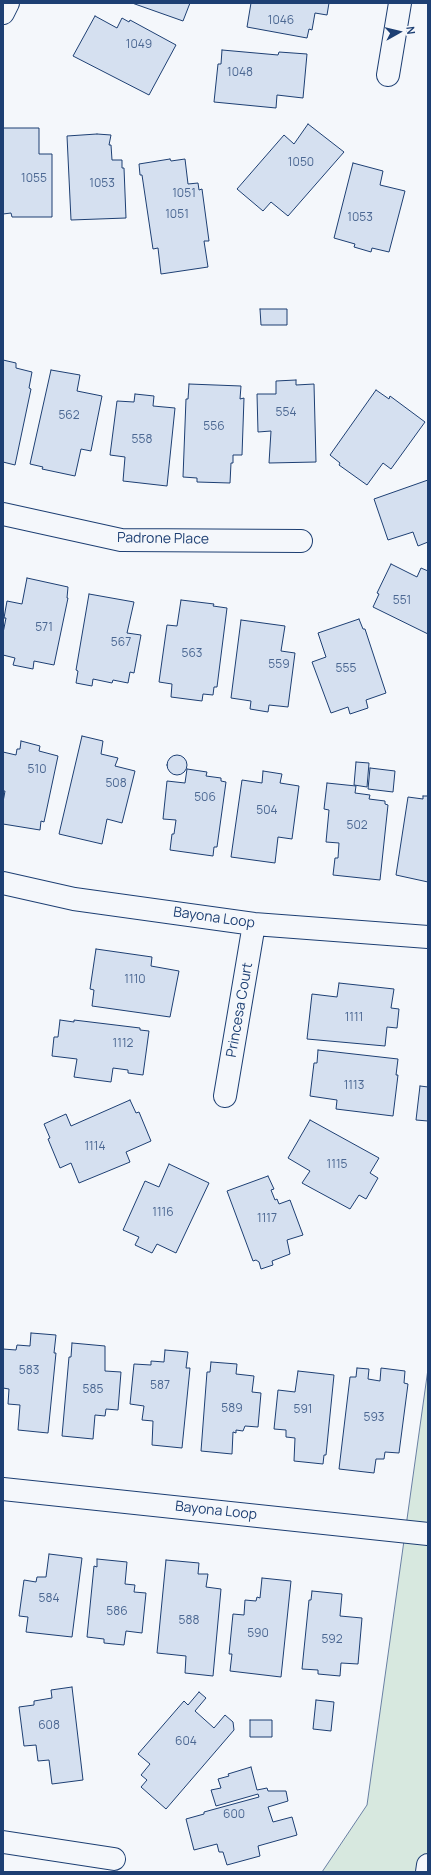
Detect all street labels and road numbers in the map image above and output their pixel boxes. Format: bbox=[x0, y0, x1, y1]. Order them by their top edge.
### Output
street label: Padrone Place bbox=[117, 530, 209, 548]
street label: Bayona Loop bbox=[172, 904, 256, 932]
street label: Princesa Court bbox=[223, 961, 257, 1059]
street label: Bayona Loop bbox=[174, 1498, 258, 1524]

